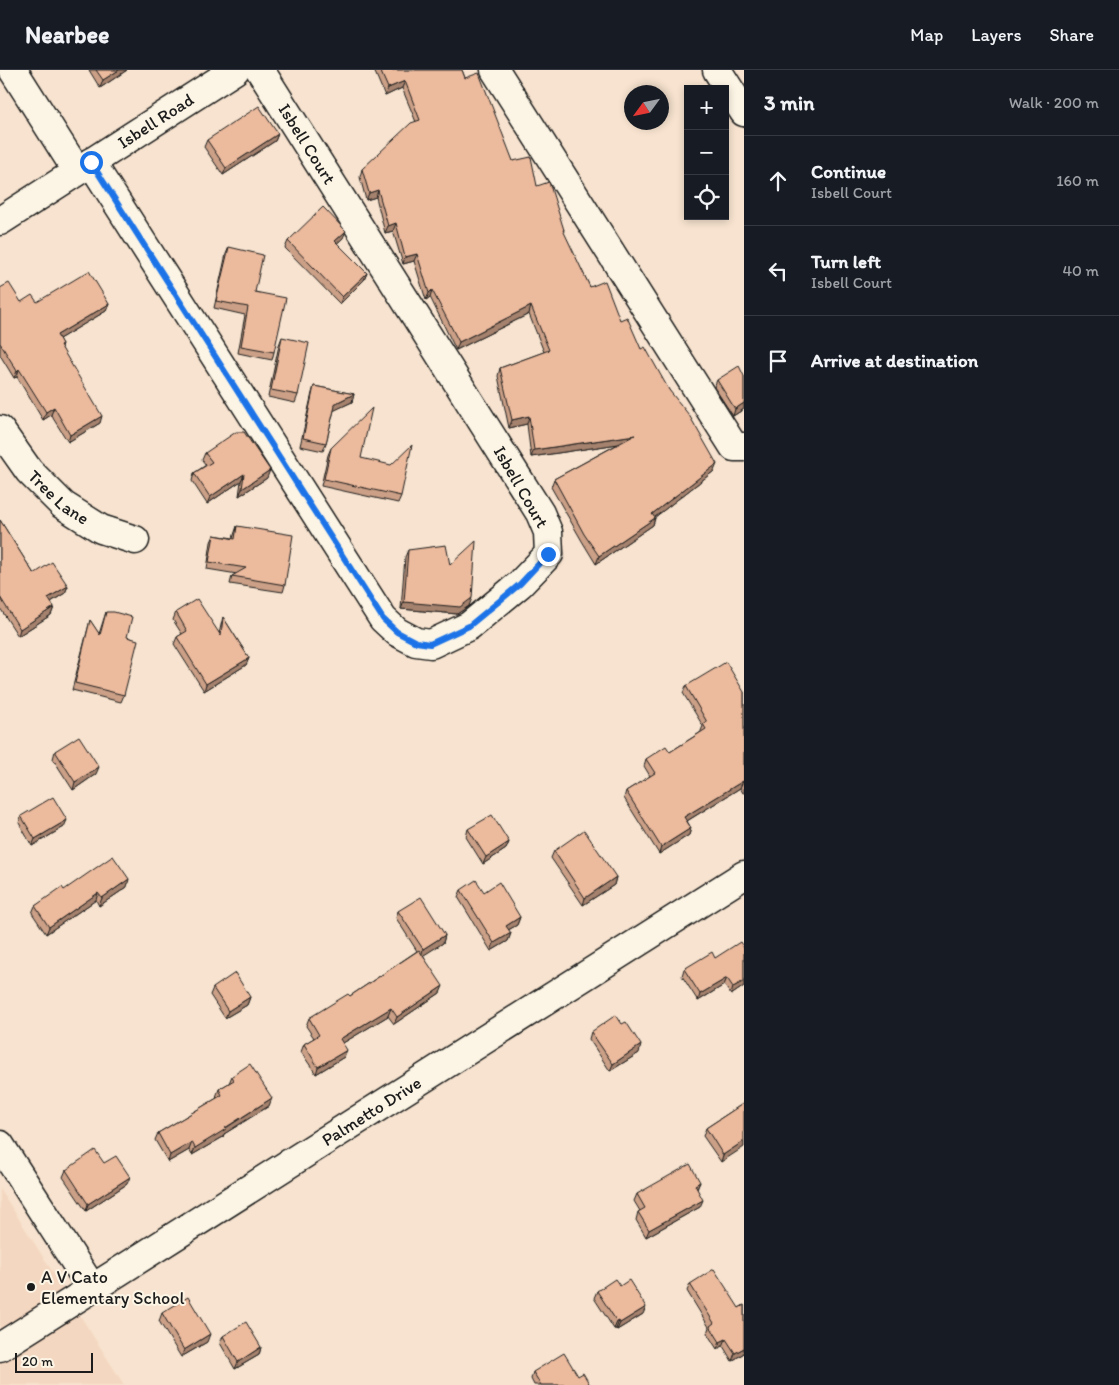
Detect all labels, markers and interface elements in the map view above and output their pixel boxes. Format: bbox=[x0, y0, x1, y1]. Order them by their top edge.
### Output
text: Nearbee bbox=[25, 20, 109, 49]
text: Map bbox=[910, 24, 943, 46]
text: Layers bbox=[971, 24, 1021, 46]
text: Share bbox=[1049, 24, 1094, 46]
north arrow bbox=[624, 85, 669, 130]
map controls bbox=[684, 85, 729, 220]
button: + bbox=[684, 85, 729, 130]
street label: Isbell Road bbox=[114, 88, 198, 153]
text: 3 min bbox=[764, 90, 814, 115]
text: Walk · 200 m bbox=[1009, 93, 1099, 112]
street label: Isbell Court bbox=[274, 100, 341, 189]
button: − bbox=[684, 130, 729, 175]
route start bbox=[80, 151, 103, 174]
text: Continue bbox=[811, 160, 886, 183]
icon: ahead bbox=[764, 167, 792, 195]
text: 160 m bbox=[1056, 171, 1099, 190]
button: locate bbox=[684, 175, 729, 220]
text: Isbell Court bbox=[811, 183, 892, 202]
text: Turn left bbox=[811, 250, 881, 273]
icon: left bbox=[764, 257, 792, 285]
text: 40 m bbox=[1062, 261, 1099, 280]
text: Isbell Court bbox=[811, 273, 892, 292]
icon: arrive bbox=[764, 347, 792, 375]
text: Arrive at destination bbox=[811, 349, 978, 372]
street label: Isbell Court bbox=[489, 442, 553, 532]
street label: Tree Lane bbox=[23, 465, 93, 530]
route end bbox=[537, 543, 560, 566]
street label: Palmetto Drive bbox=[318, 1071, 426, 1151]
place label: A V Cato Elementary School bbox=[41, 1266, 185, 1309]
marker: A V Cato Elementary School bbox=[25, 1281, 37, 1293]
scale bar bbox=[15, 1350, 92, 1373]
text: 20 m bbox=[22, 1353, 53, 1370]

